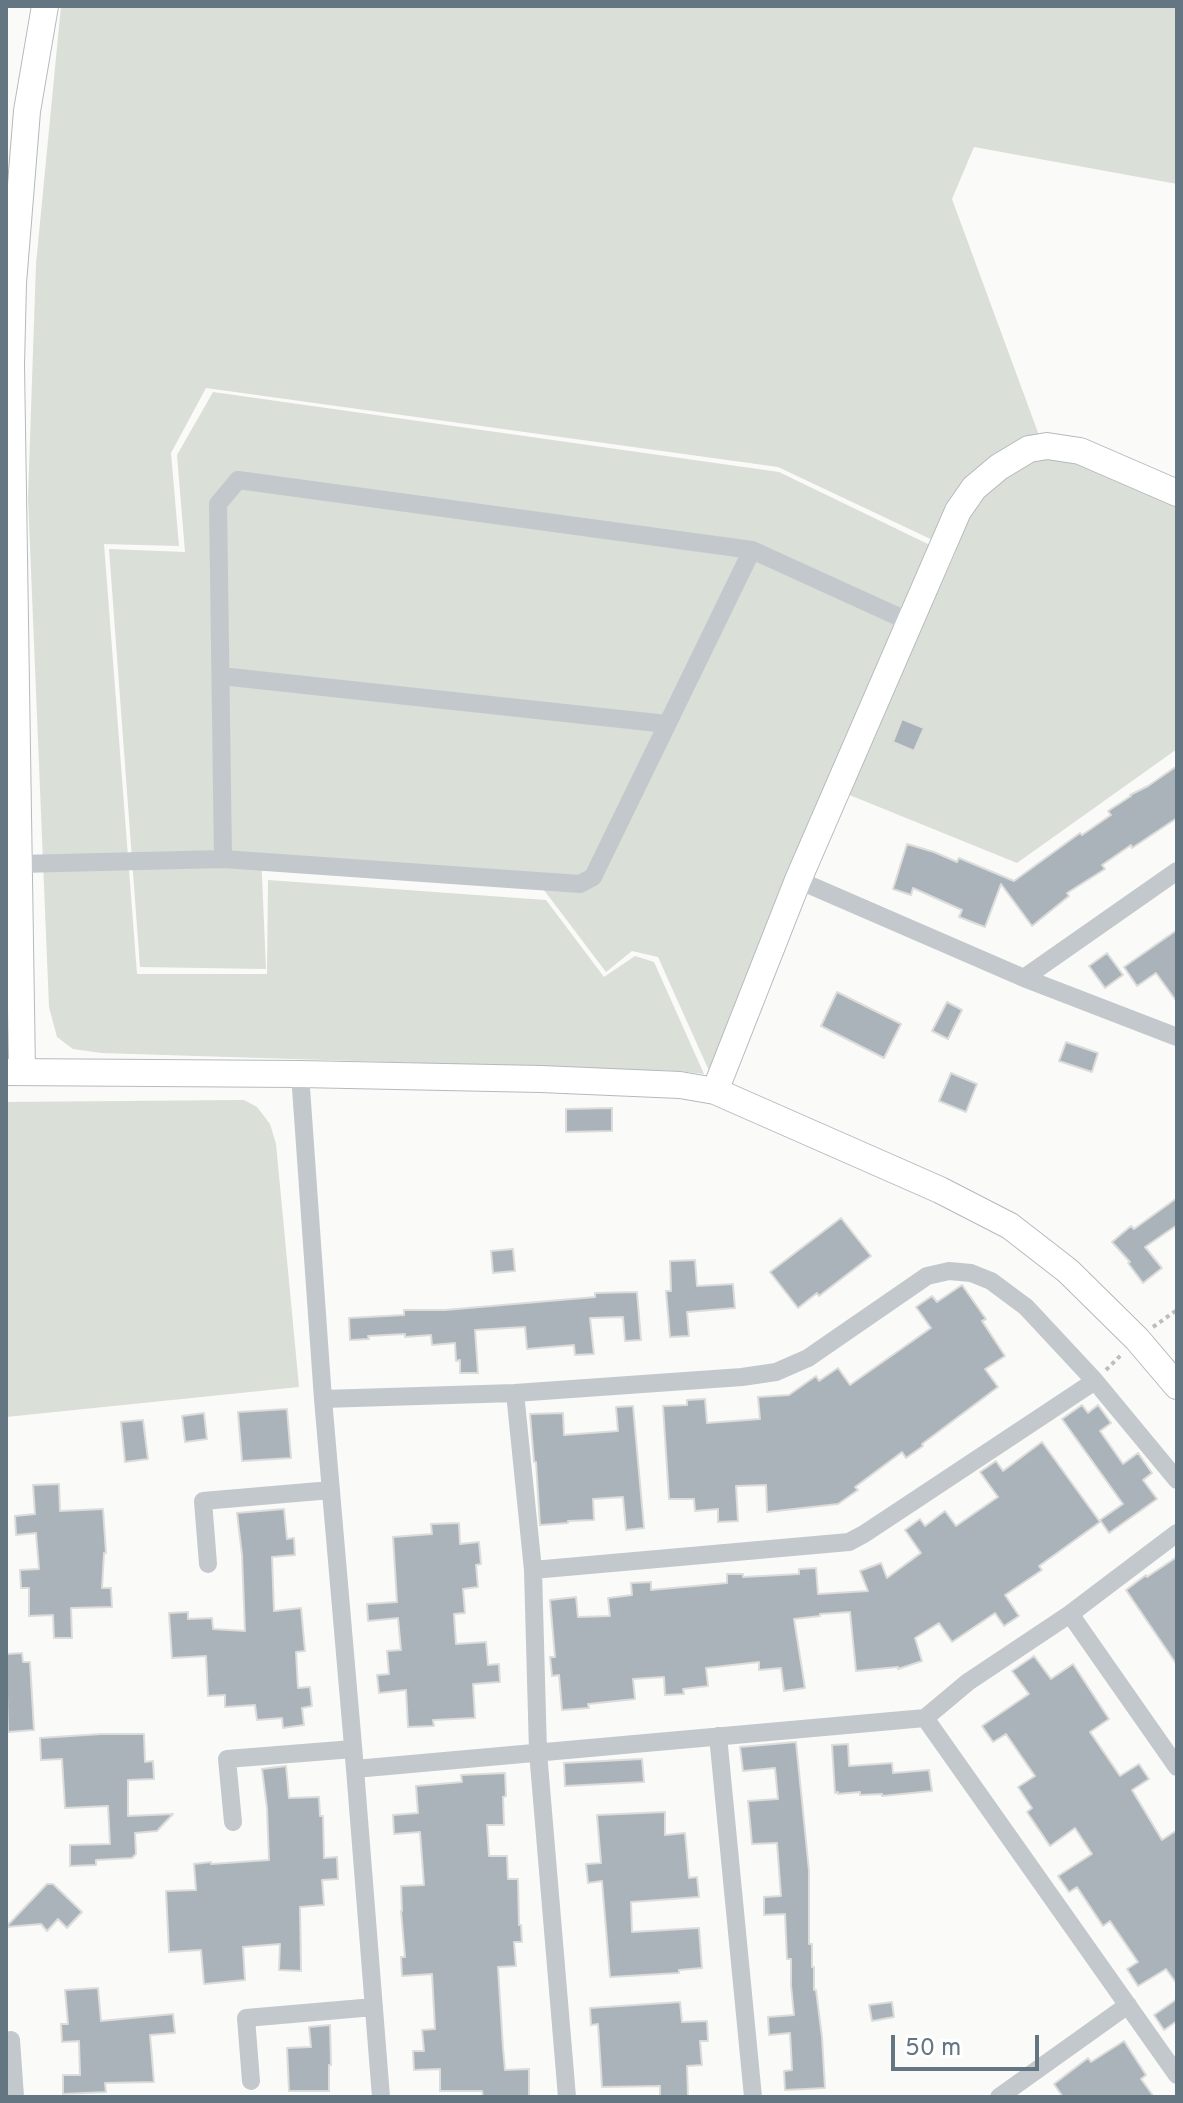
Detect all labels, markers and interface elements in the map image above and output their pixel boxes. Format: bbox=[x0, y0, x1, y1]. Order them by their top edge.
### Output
scale bar bbox=[895, 2019, 1043, 2069]
text: 50 m bbox=[905, 2034, 961, 2064]

